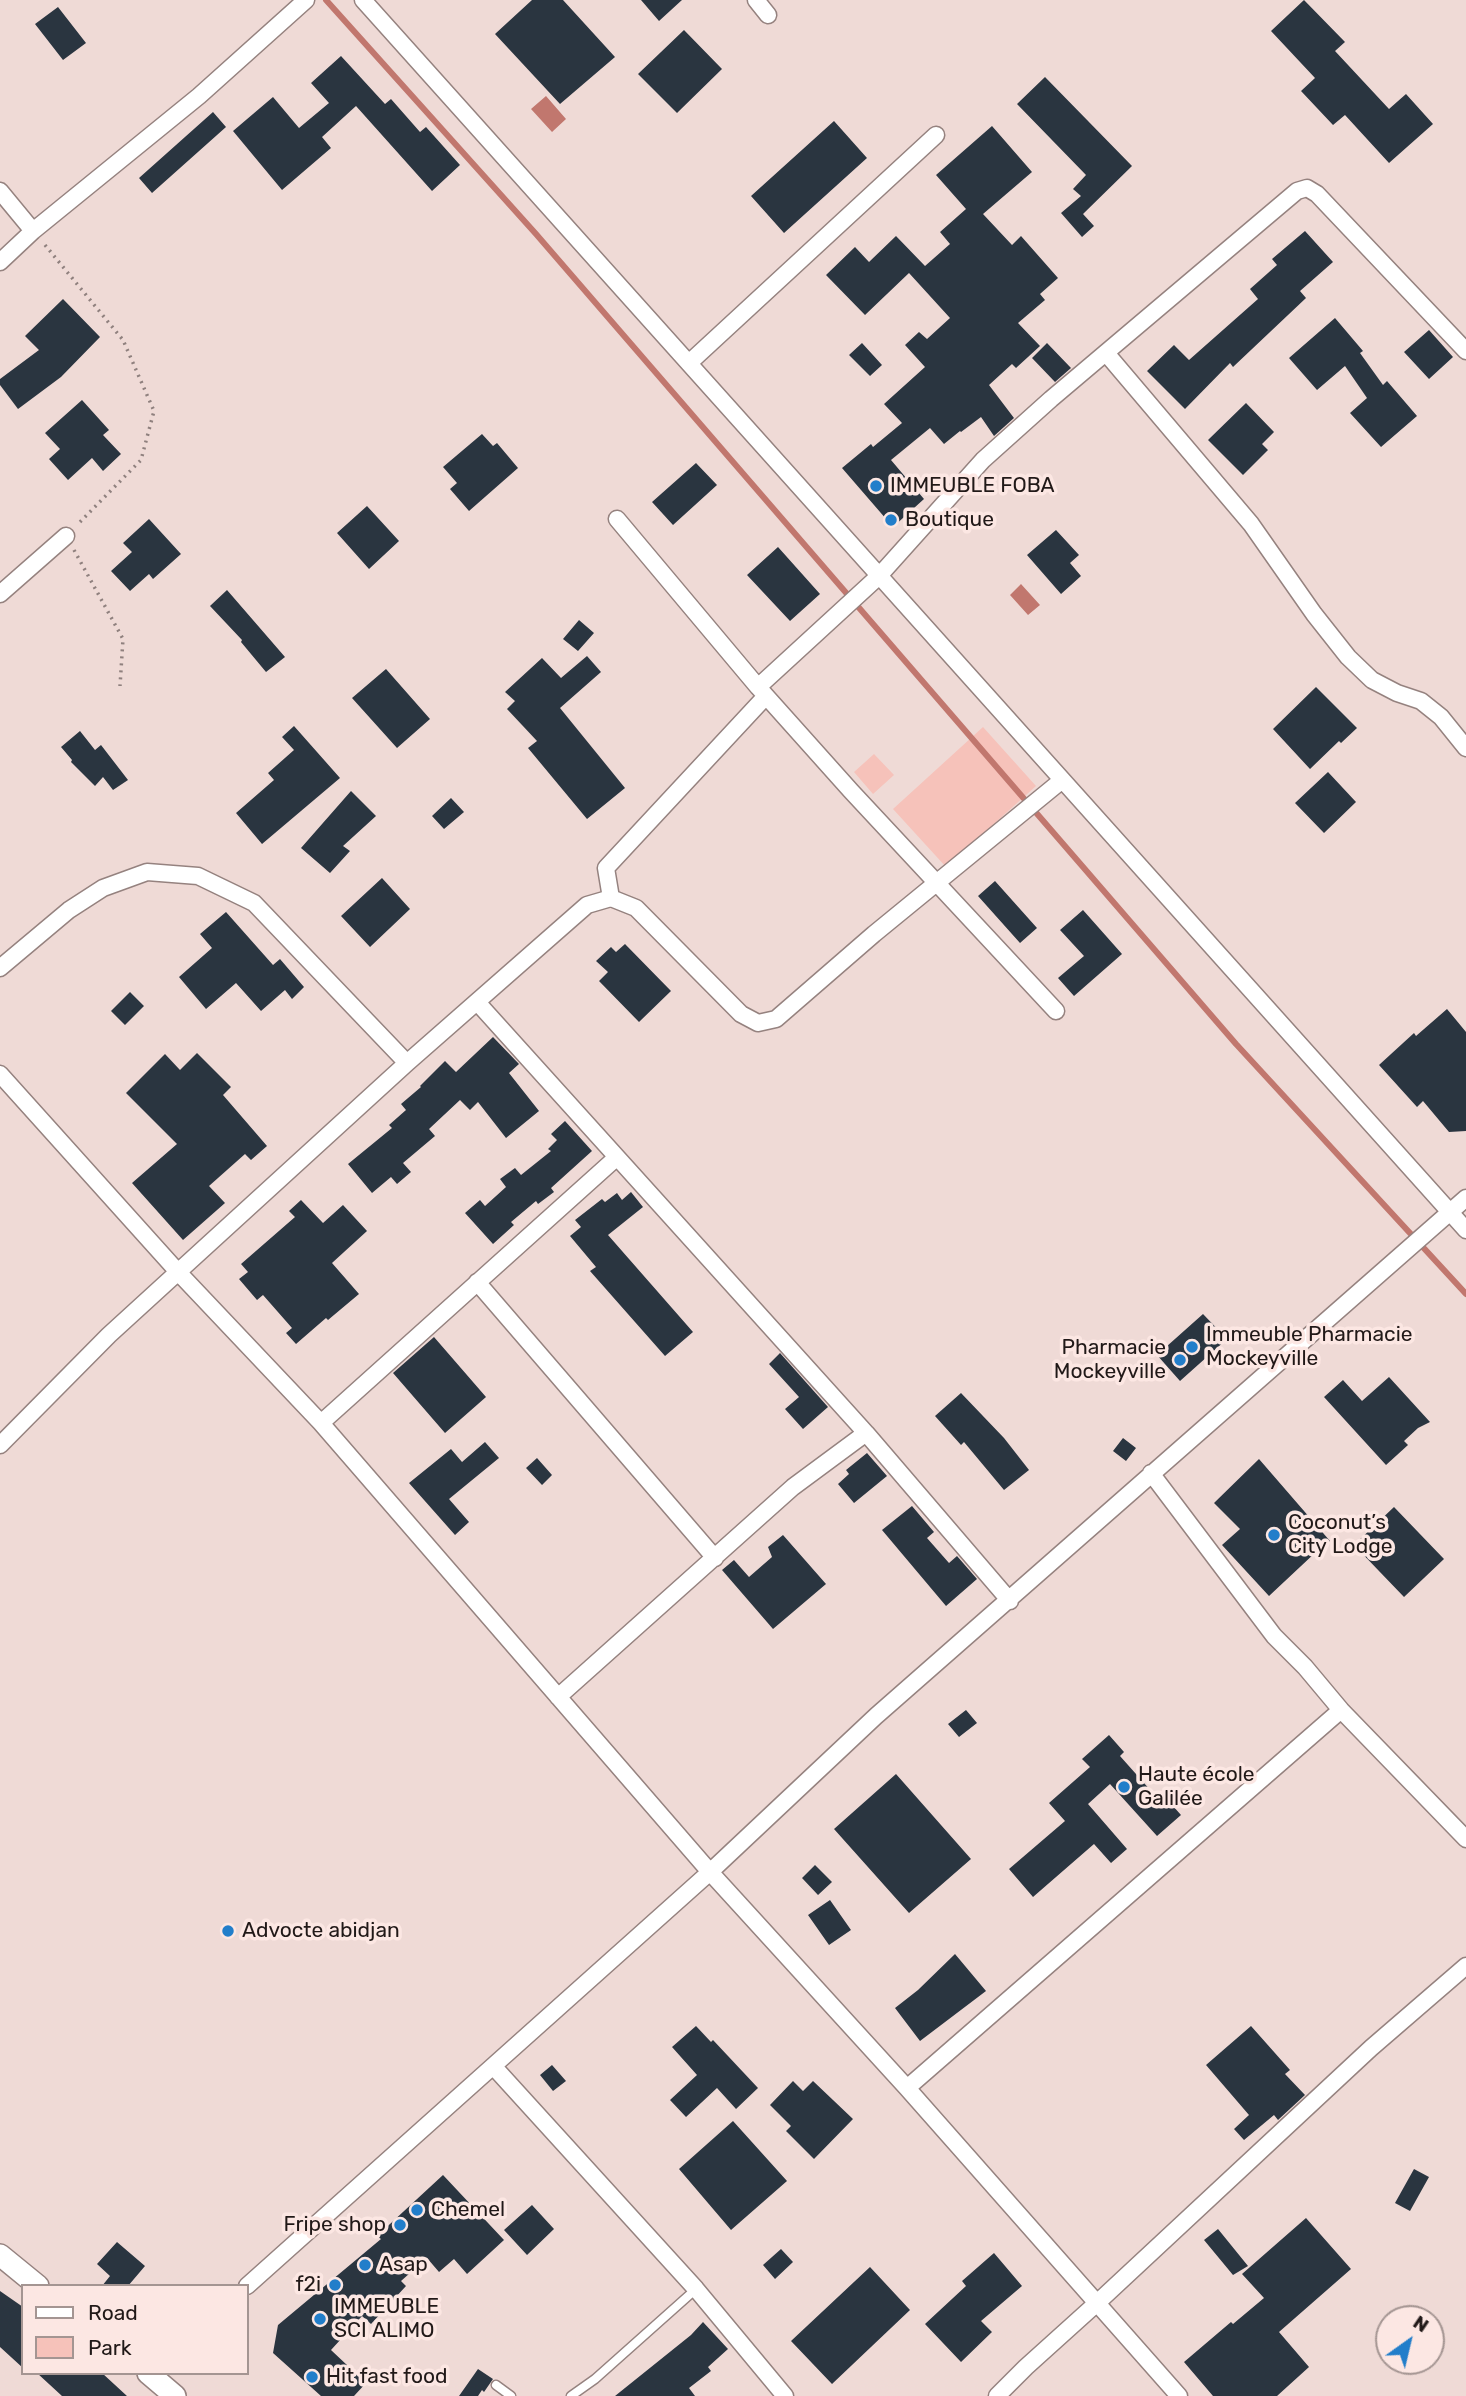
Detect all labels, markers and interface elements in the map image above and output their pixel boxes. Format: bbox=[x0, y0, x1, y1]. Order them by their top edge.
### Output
place label: IMMEUBLE FOBA bbox=[890, 473, 1055, 499]
marker: IMMEUBLE FOBA bbox=[868, 478, 884, 494]
place label: Boutique bbox=[905, 507, 994, 533]
marker: Boutique bbox=[883, 512, 899, 528]
place label: Immeuble Pharmacie Mockeyville bbox=[1206, 1322, 1413, 1372]
place label: Pharmacie Mockeyville bbox=[1054, 1335, 1166, 1385]
marker: Immeuble Pharmacie Mockeyville bbox=[1184, 1339, 1200, 1355]
marker: Pharmacie Mockeyville bbox=[1172, 1352, 1188, 1368]
place label: Coconut’s City Lodge bbox=[1288, 1510, 1392, 1560]
marker: Coconut’s City Lodge bbox=[1266, 1527, 1282, 1543]
place label: Haute école Galilée bbox=[1138, 1762, 1255, 1812]
marker: Haute école Galilée bbox=[1116, 1779, 1132, 1795]
place label: Advocte abidjan bbox=[242, 1918, 400, 1944]
marker: Advocte abidjan bbox=[220, 1923, 236, 1939]
place label: Chemel bbox=[431, 2197, 505, 2223]
marker: Chemel bbox=[409, 2202, 425, 2218]
place label: Fripe shop bbox=[283, 2212, 386, 2238]
marker: Fripe shop bbox=[392, 2217, 408, 2233]
place label: Asap bbox=[379, 2252, 428, 2278]
marker: Asap bbox=[357, 2257, 373, 2273]
place label: f2i bbox=[296, 2272, 321, 2298]
marker: f2i bbox=[327, 2277, 343, 2293]
legend bbox=[21, 2284, 248, 2375]
place label: IMMEUBLE SCI ALIMO bbox=[334, 2294, 439, 2344]
text: Road bbox=[88, 2300, 138, 2325]
north arrow bbox=[1375, 2305, 1445, 2375]
text: N bbox=[1409, 2310, 1433, 2337]
marker: IMMEUBLE SCI ALIMO bbox=[312, 2311, 328, 2327]
text: Park bbox=[88, 2335, 132, 2360]
place label: Hit fast food bbox=[326, 2364, 447, 2390]
marker: Hit fast food bbox=[304, 2369, 320, 2385]

